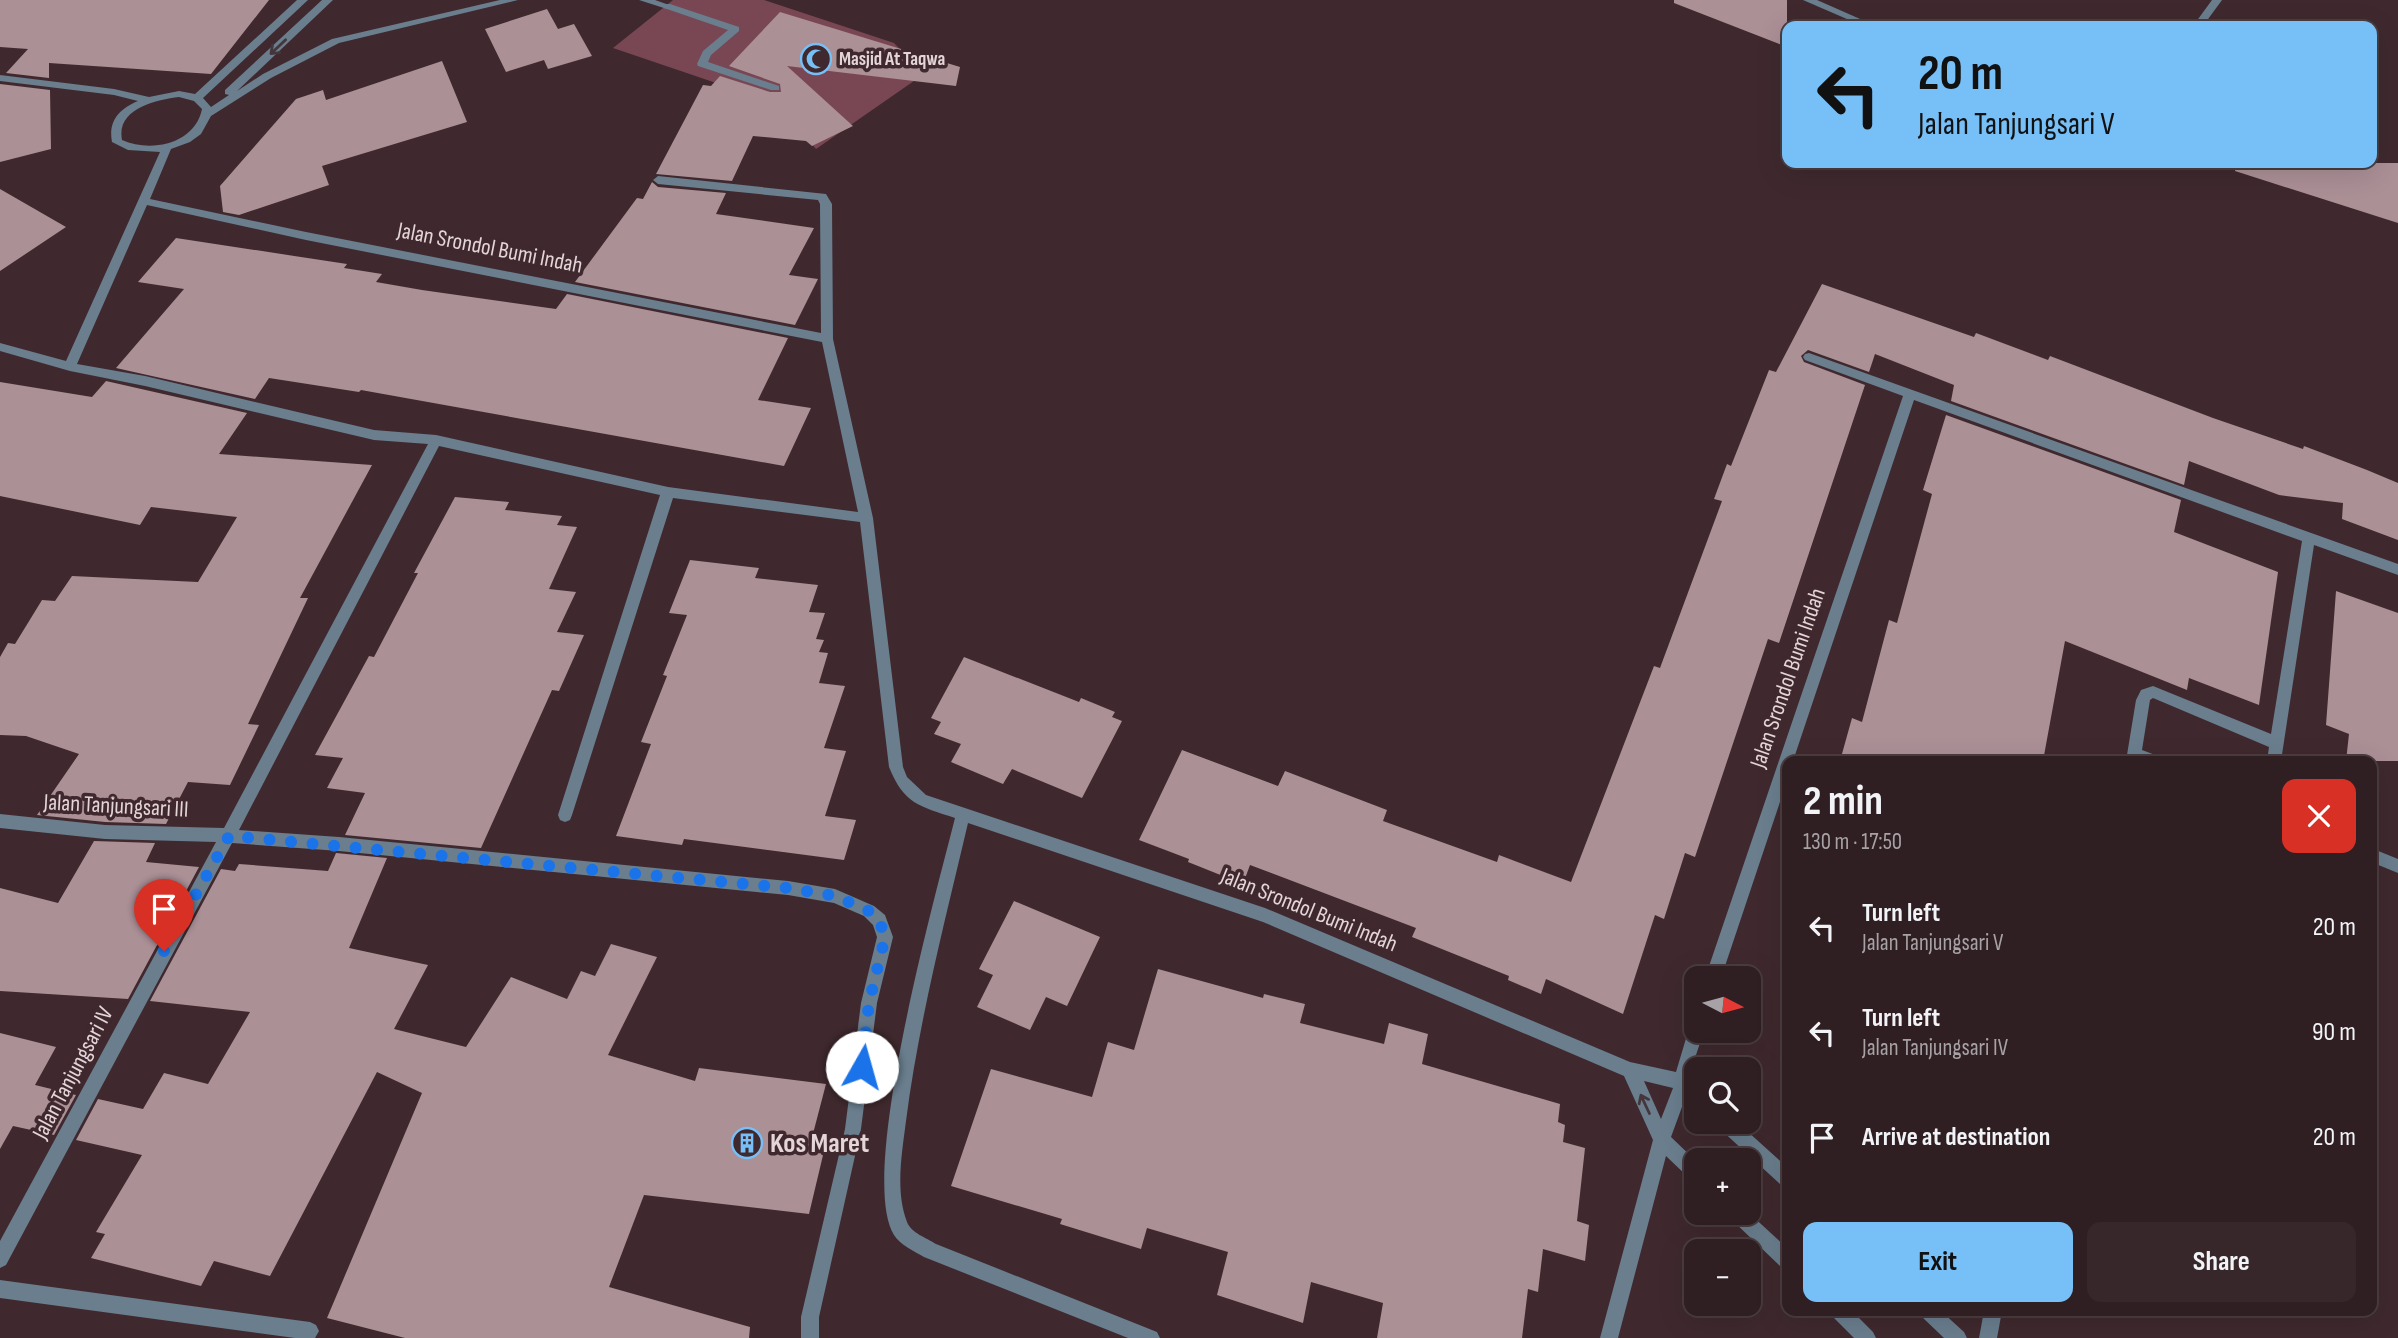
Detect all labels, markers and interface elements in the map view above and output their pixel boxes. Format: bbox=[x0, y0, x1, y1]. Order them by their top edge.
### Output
one-way arrow bbox=[270, 38, 287, 55]
mosque icon: Masjid At Taqwa bbox=[799, 42, 833, 76]
text: 20 m bbox=[1918, 45, 2003, 104]
place label: Masjid At Taqwa bbox=[839, 48, 945, 71]
icon: left bbox=[1803, 49, 1894, 140]
text: Jalan Tanjungsari V bbox=[1918, 105, 2115, 144]
street label: Jalan Srondol Bumi Indah bbox=[394, 216, 585, 280]
street label: Jalan Srondol Bumi Indah bbox=[1744, 585, 1832, 772]
text: 2 min bbox=[1803, 776, 1883, 827]
button: close bbox=[2282, 779, 2356, 853]
street label: Jalan Tanjungsari III bbox=[42, 788, 189, 824]
text: 130 m · 17:50 bbox=[1803, 828, 1902, 856]
street label: Jalan Srondol Bumi Indah bbox=[1216, 861, 1401, 958]
pin bbox=[134, 879, 194, 951]
icon: arrive bbox=[145, 890, 183, 928]
text: Turn left bbox=[1862, 898, 1940, 929]
icon: left bbox=[1803, 909, 1841, 947]
text: 20 m bbox=[2313, 912, 2356, 943]
text: Jalan Tanjungsari V bbox=[1862, 929, 2003, 957]
north arrow bbox=[1684, 966, 1760, 1043]
map controls bbox=[1684, 966, 1761, 1316]
street label: Jalan Tanjungsari IV bbox=[26, 1001, 120, 1145]
text: Turn left bbox=[1862, 1003, 1940, 1034]
icon: left bbox=[1803, 1014, 1841, 1052]
text: 90 m bbox=[2312, 1017, 2356, 1048]
position arrow bbox=[825, 1030, 899, 1104]
text: Jalan Tanjungsari IV bbox=[1862, 1034, 2008, 1062]
button: search bbox=[1684, 1057, 1761, 1134]
one-way arrow bbox=[1638, 1094, 1651, 1115]
icon: arrive bbox=[1803, 1119, 1841, 1157]
text: Arrive at destination bbox=[1862, 1122, 2050, 1153]
text: 20 m bbox=[2313, 1122, 2356, 1153]
building icon: Kos Maret bbox=[730, 1126, 764, 1160]
place label: Kos Maret bbox=[770, 1127, 869, 1160]
button: + bbox=[1684, 1148, 1761, 1225]
button: Exit bbox=[1803, 1222, 2073, 1302]
button: Share bbox=[2087, 1222, 2356, 1302]
button: − bbox=[1684, 1239, 1761, 1316]

